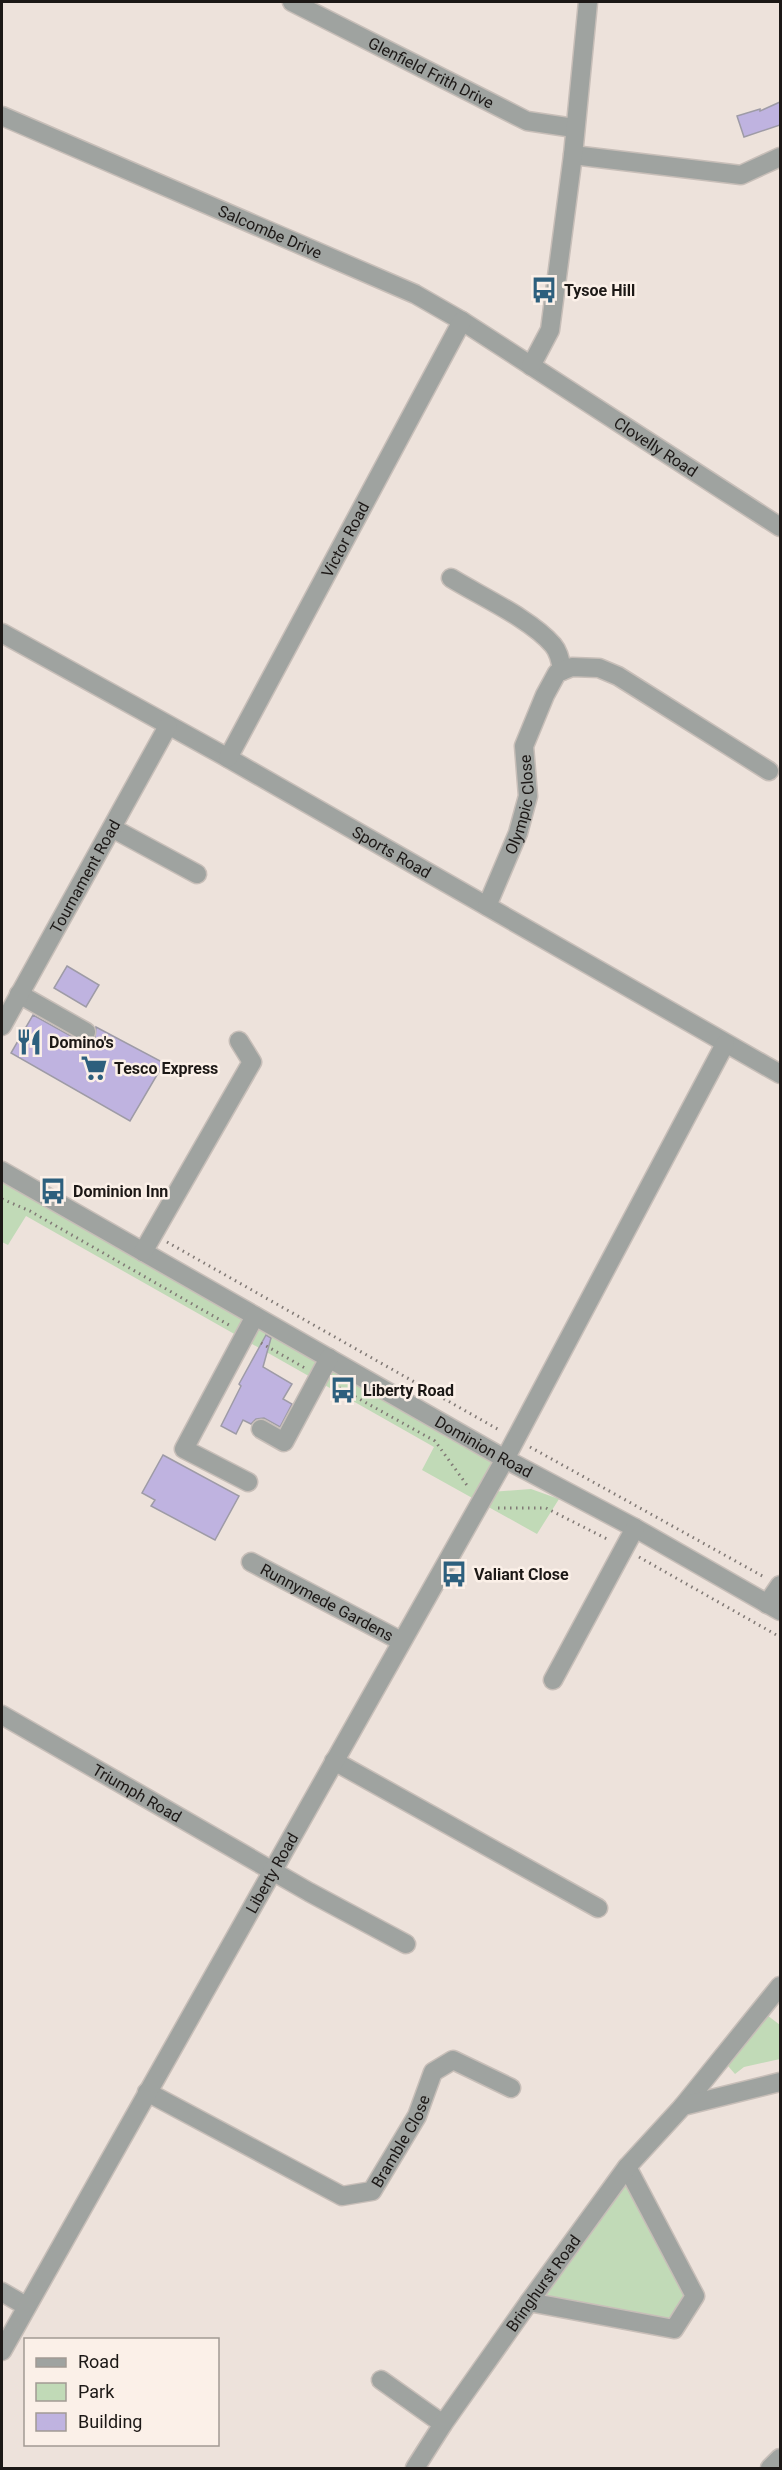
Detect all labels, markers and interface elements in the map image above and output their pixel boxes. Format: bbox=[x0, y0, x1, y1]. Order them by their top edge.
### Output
street label: Glenfield Frith Drive bbox=[365, 33, 497, 112]
street label: Salcombe Drive bbox=[215, 201, 325, 262]
bus stop icon: Tysoe Hill bbox=[529, 275, 559, 305]
place label: Tysoe Hill bbox=[564, 281, 635, 300]
street label: Clovelly Road bbox=[611, 413, 701, 481]
street label: Victor Road bbox=[317, 498, 373, 580]
street label: Olympic Close bbox=[501, 754, 537, 857]
street label: Tournament Road bbox=[46, 816, 124, 937]
street label: Sports Road bbox=[349, 822, 435, 882]
restaurant icon: Domino's bbox=[14, 1027, 44, 1057]
place label: Domino's bbox=[49, 1033, 114, 1052]
supermarket icon: Tesco Express bbox=[79, 1053, 109, 1083]
place label: Tesco Express bbox=[114, 1059, 218, 1078]
bus stop icon: Dominion Inn bbox=[38, 1176, 68, 1206]
place label: Dominion Inn bbox=[73, 1182, 168, 1201]
bus stop icon: Liberty Road bbox=[328, 1375, 358, 1405]
place label: Liberty Road bbox=[363, 1381, 454, 1400]
street label: Dominion Road bbox=[432, 1411, 536, 1481]
street label: Runnymede Gardens bbox=[257, 1559, 397, 1645]
bus stop icon: Valiant Close bbox=[439, 1559, 469, 1589]
place label: Valiant Close bbox=[474, 1565, 569, 1584]
street label: Triumph Road bbox=[89, 1760, 185, 1826]
street label: Liberty Road bbox=[241, 1829, 302, 1916]
street label: Bramble Close bbox=[367, 2092, 433, 2191]
street label: Bringhurst Road bbox=[502, 2231, 584, 2335]
legend bbox=[24, 2338, 219, 2446]
text: Road bbox=[78, 2351, 119, 2372]
text: Park bbox=[78, 2381, 115, 2402]
text: Building bbox=[78, 2411, 142, 2432]

